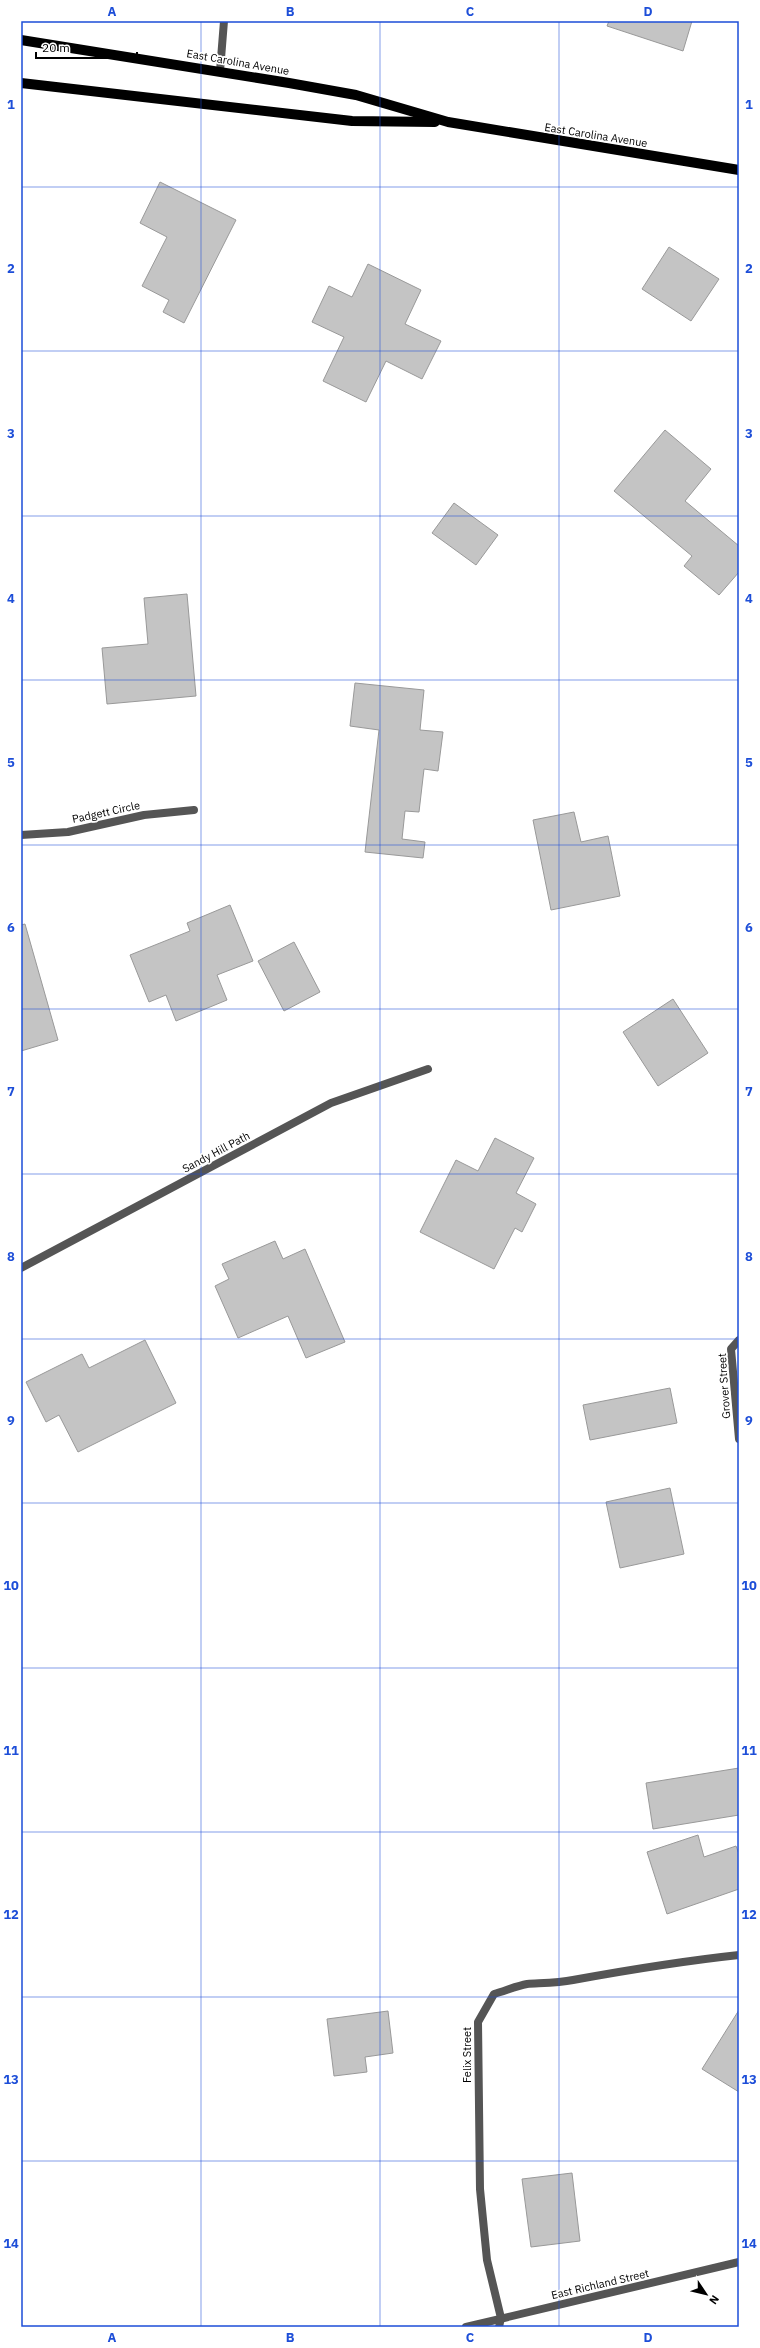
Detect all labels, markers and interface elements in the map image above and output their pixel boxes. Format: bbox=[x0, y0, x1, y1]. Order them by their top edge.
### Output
text: A bbox=[108, 3, 117, 20]
text: B bbox=[286, 3, 295, 20]
text: C bbox=[466, 3, 475, 20]
text: D bbox=[643, 3, 653, 20]
scale bar bbox=[36, 34, 137, 60]
text: 20 m bbox=[42, 40, 70, 55]
street label: East Carolina Avenue bbox=[186, 46, 290, 78]
text: 1 bbox=[7, 96, 15, 113]
text: 1 bbox=[745, 96, 753, 113]
street label: East Carolina Avenue bbox=[544, 120, 648, 150]
text: 2 bbox=[7, 260, 15, 277]
text: 2 bbox=[745, 260, 753, 277]
text: 3 bbox=[7, 425, 15, 442]
text: 3 bbox=[745, 425, 753, 442]
text: 4 bbox=[7, 590, 15, 607]
text: 4 bbox=[745, 590, 753, 607]
text: 5 bbox=[7, 754, 15, 771]
text: 5 bbox=[745, 754, 753, 771]
street label: Padgett Circle bbox=[71, 798, 141, 826]
text: 6 bbox=[7, 919, 15, 936]
text: 6 bbox=[745, 919, 753, 936]
text: 7 bbox=[7, 1083, 15, 1100]
text: 7 bbox=[745, 1083, 753, 1100]
street label: Sandy Hill Path bbox=[180, 1128, 252, 1176]
text: 8 bbox=[7, 1248, 15, 1265]
text: 8 bbox=[745, 1248, 753, 1265]
street label: Grover Street bbox=[715, 1353, 733, 1419]
text: 9 bbox=[7, 1412, 15, 1429]
text: 9 bbox=[745, 1412, 753, 1429]
text: 10 bbox=[3, 1577, 19, 1594]
text: 10 bbox=[741, 1577, 757, 1594]
text: 11 bbox=[3, 1742, 19, 1759]
text: 11 bbox=[741, 1742, 757, 1759]
text: 12 bbox=[3, 1906, 19, 1923]
text: 12 bbox=[741, 1906, 757, 1923]
street label: Felix Street bbox=[460, 2027, 474, 2083]
text: 13 bbox=[3, 2071, 19, 2088]
text: 13 bbox=[741, 2071, 757, 2088]
text: 14 bbox=[3, 2235, 19, 2252]
text: 14 bbox=[741, 2235, 757, 2252]
street label: East Richland Street bbox=[550, 2266, 650, 2302]
north arrow bbox=[686, 2274, 726, 2314]
text: N bbox=[706, 2292, 722, 2307]
text: A bbox=[108, 2329, 117, 2346]
text: B bbox=[286, 2329, 295, 2346]
text: C bbox=[466, 2329, 475, 2346]
text: D bbox=[643, 2329, 653, 2346]

